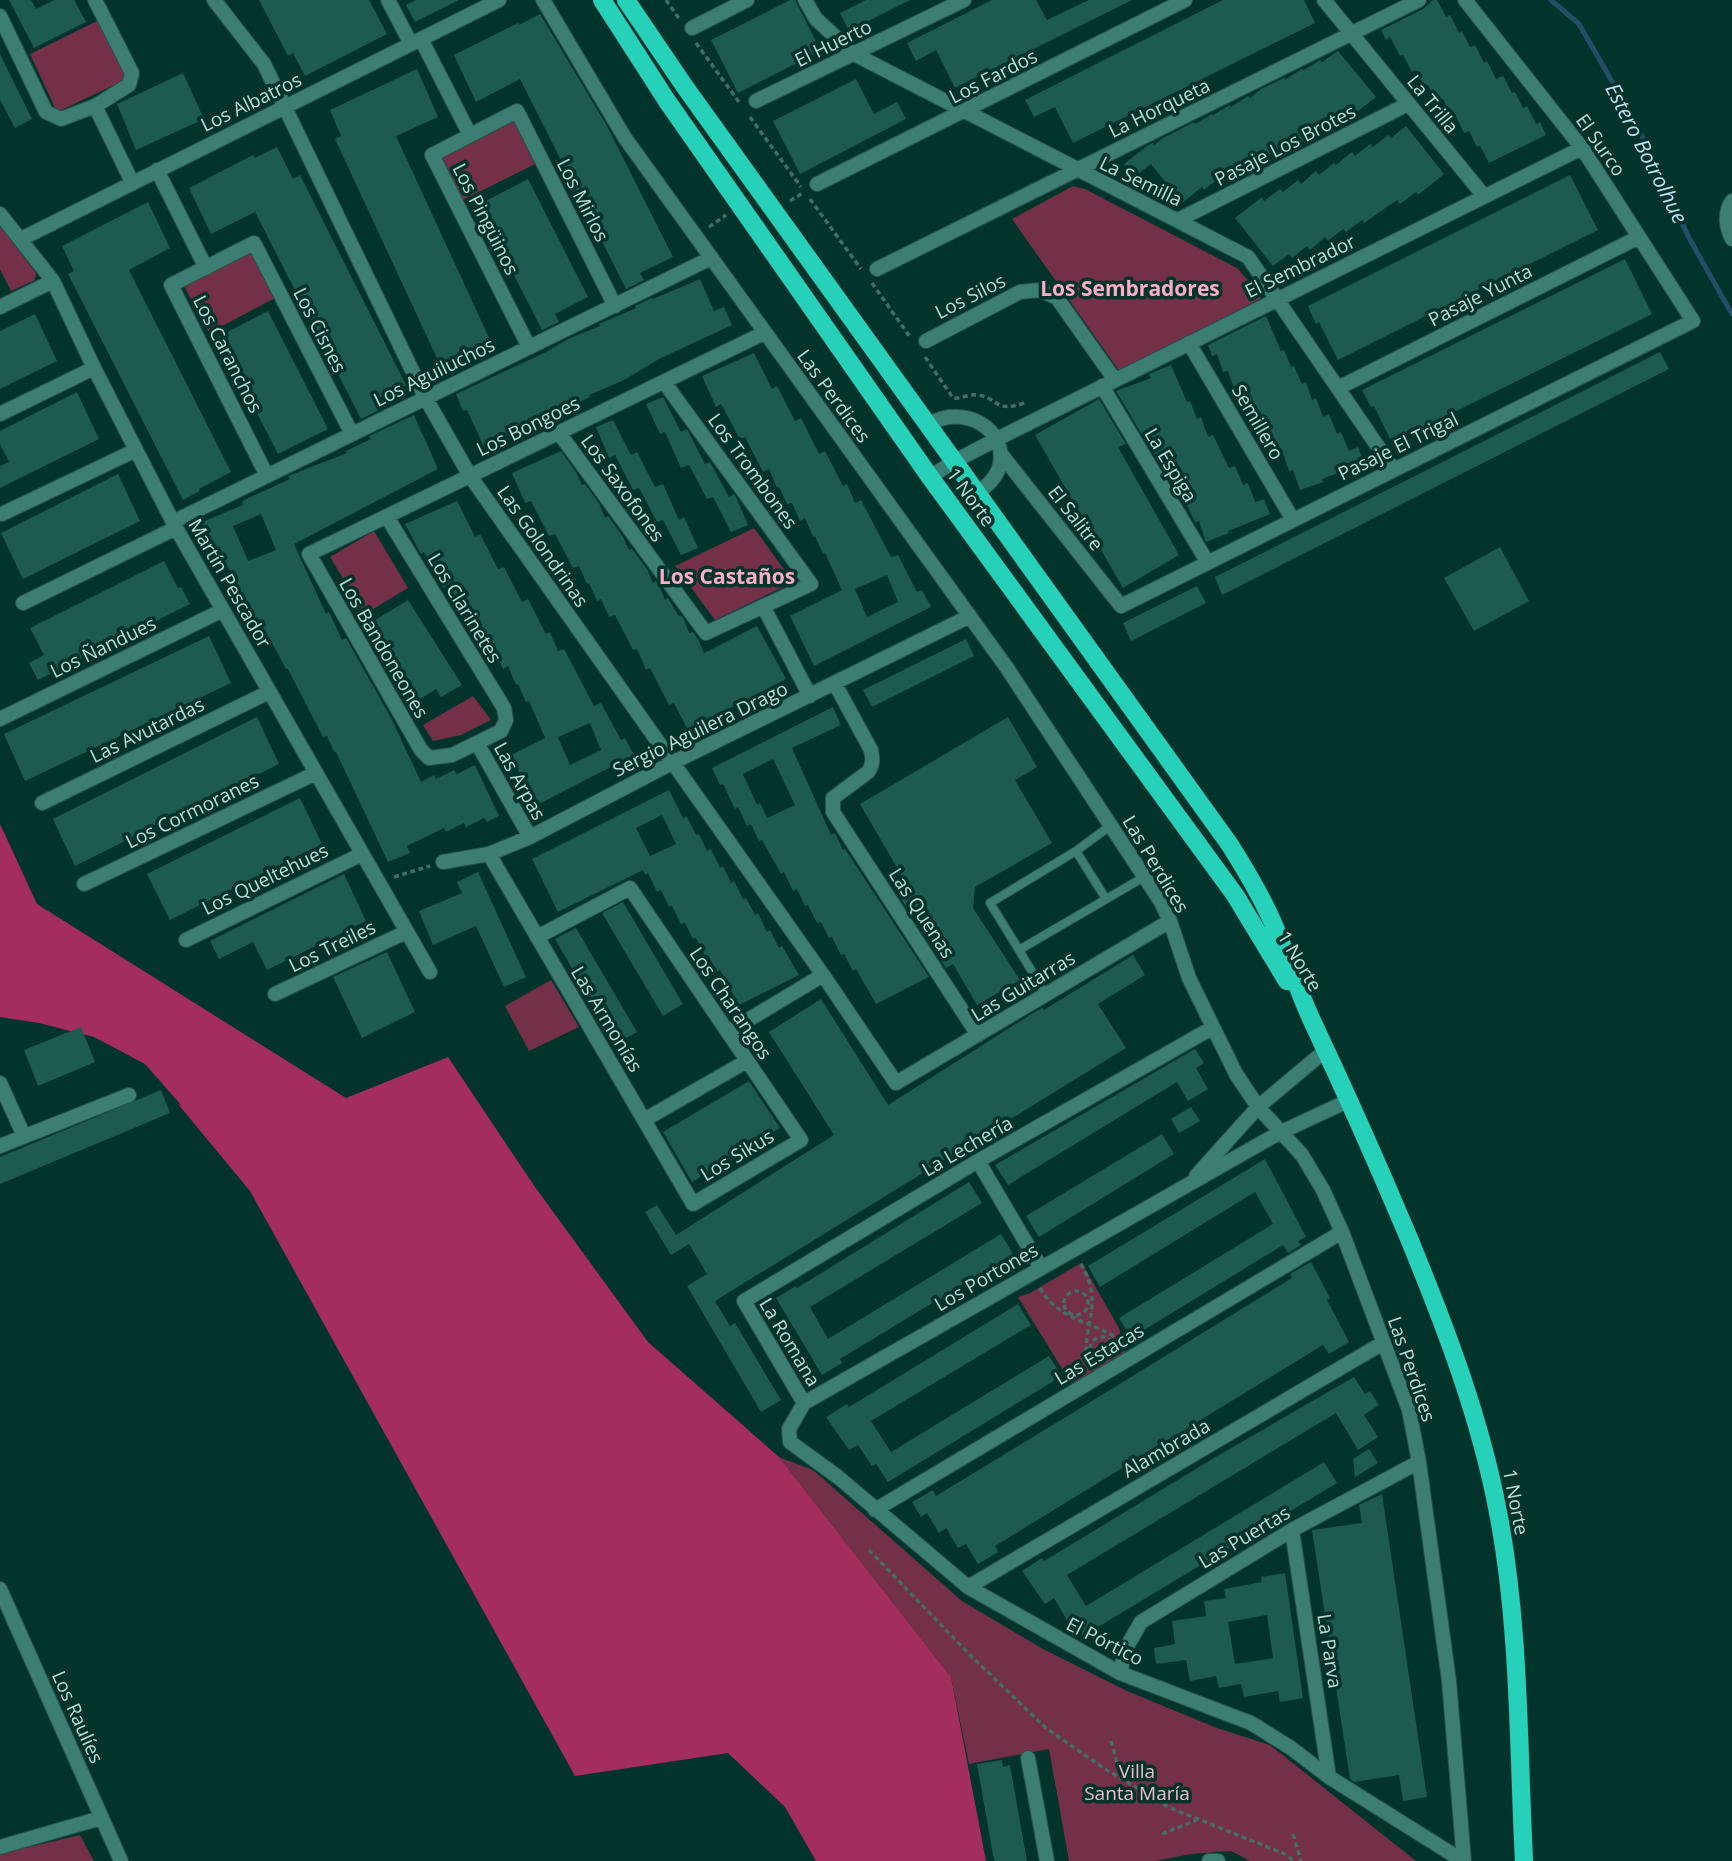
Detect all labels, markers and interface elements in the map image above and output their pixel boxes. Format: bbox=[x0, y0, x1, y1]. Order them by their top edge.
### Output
street label: El Huerto bbox=[790, 13, 876, 73]
street label: Los Fardos bbox=[945, 43, 1041, 109]
street label: Los Albatros bbox=[196, 66, 306, 138]
street label: La Trilla bbox=[1401, 69, 1465, 139]
street label: La Horqueta bbox=[1104, 72, 1214, 144]
water label: Estero Botrolhue bbox=[1600, 78, 1694, 228]
street label: Pasaje Los Brotes bbox=[1210, 98, 1360, 192]
street label: El Surco bbox=[1570, 109, 1632, 181]
street label: La Semilla bbox=[1095, 150, 1187, 212]
street label: Los Mirlos bbox=[551, 154, 615, 246]
street label: Los Pingüinos bbox=[447, 159, 525, 279]
street label: El Sembrador bbox=[1240, 228, 1360, 304]
street label: Pasaje Yunta bbox=[1424, 258, 1536, 332]
street label: Los Silos bbox=[930, 267, 1010, 325]
district label: Los Sembradores bbox=[1040, 274, 1220, 302]
street label: Los Cisnes bbox=[287, 283, 353, 377]
street label: Los Caranchos bbox=[187, 291, 269, 417]
street label: Los Aguiluchos bbox=[369, 331, 499, 413]
street label: Las Perdices bbox=[791, 344, 877, 448]
street label: Semillero bbox=[1226, 380, 1290, 464]
street label: Los Bongoes bbox=[472, 390, 584, 462]
street label: Pasaje El Trigal bbox=[1333, 406, 1463, 486]
street label: Los Trombones bbox=[702, 408, 804, 534]
street label: La Espiga bbox=[1139, 423, 1203, 507]
street label: Los Saxofones bbox=[575, 429, 671, 547]
street label: 1 Norte bbox=[941, 462, 1001, 532]
street label: Las Golondrinas bbox=[491, 480, 595, 612]
street label: El Salitre bbox=[1042, 480, 1110, 556]
street label: Martín Pescador bbox=[182, 514, 278, 653]
street label: Los Clarinetes bbox=[422, 548, 508, 668]
district label: Los Castaños bbox=[659, 562, 795, 590]
street label: Los Bandoneones bbox=[333, 573, 435, 723]
street label: Los Ñandues bbox=[46, 610, 160, 684]
street label: Sergio Aguilera Drago bbox=[608, 675, 792, 783]
street label: Las Avutardas bbox=[86, 691, 208, 769]
street label: Las Arpas bbox=[488, 737, 552, 825]
street label: Los Cormoranes bbox=[121, 767, 263, 855]
street label: Las Perdices bbox=[1117, 810, 1195, 918]
street label: Los Queltehues bbox=[197, 837, 333, 921]
street label: Las Quenas bbox=[883, 863, 961, 963]
street label: Los Treiles bbox=[284, 914, 380, 978]
street label: 1 Norte bbox=[1272, 926, 1328, 996]
street label: Los Charangos bbox=[684, 942, 778, 1064]
street label: Las Guitarras bbox=[966, 945, 1080, 1027]
street label: Las Armonías bbox=[565, 961, 649, 1077]
street label: La Lechería bbox=[917, 1110, 1017, 1182]
street label: Los Sikus bbox=[695, 1123, 779, 1187]
street label: Los Portones bbox=[929, 1237, 1043, 1317]
street label: La Romana bbox=[753, 1293, 827, 1391]
street label: Las Perdices bbox=[1382, 1313, 1442, 1425]
street label: Las Estacas bbox=[1049, 1317, 1149, 1391]
street label: Alambrada bbox=[1117, 1412, 1215, 1484]
street label: 1 Norte bbox=[1497, 1467, 1535, 1537]
street label: Las Puertas bbox=[1193, 1499, 1295, 1575]
street label: El Pórtico bbox=[1062, 1611, 1148, 1671]
street label: La Parva bbox=[1311, 1612, 1349, 1690]
street label: Los Raulíes bbox=[46, 1667, 110, 1767]
park label: Villa Santa María bbox=[1084, 1758, 1190, 1806]

